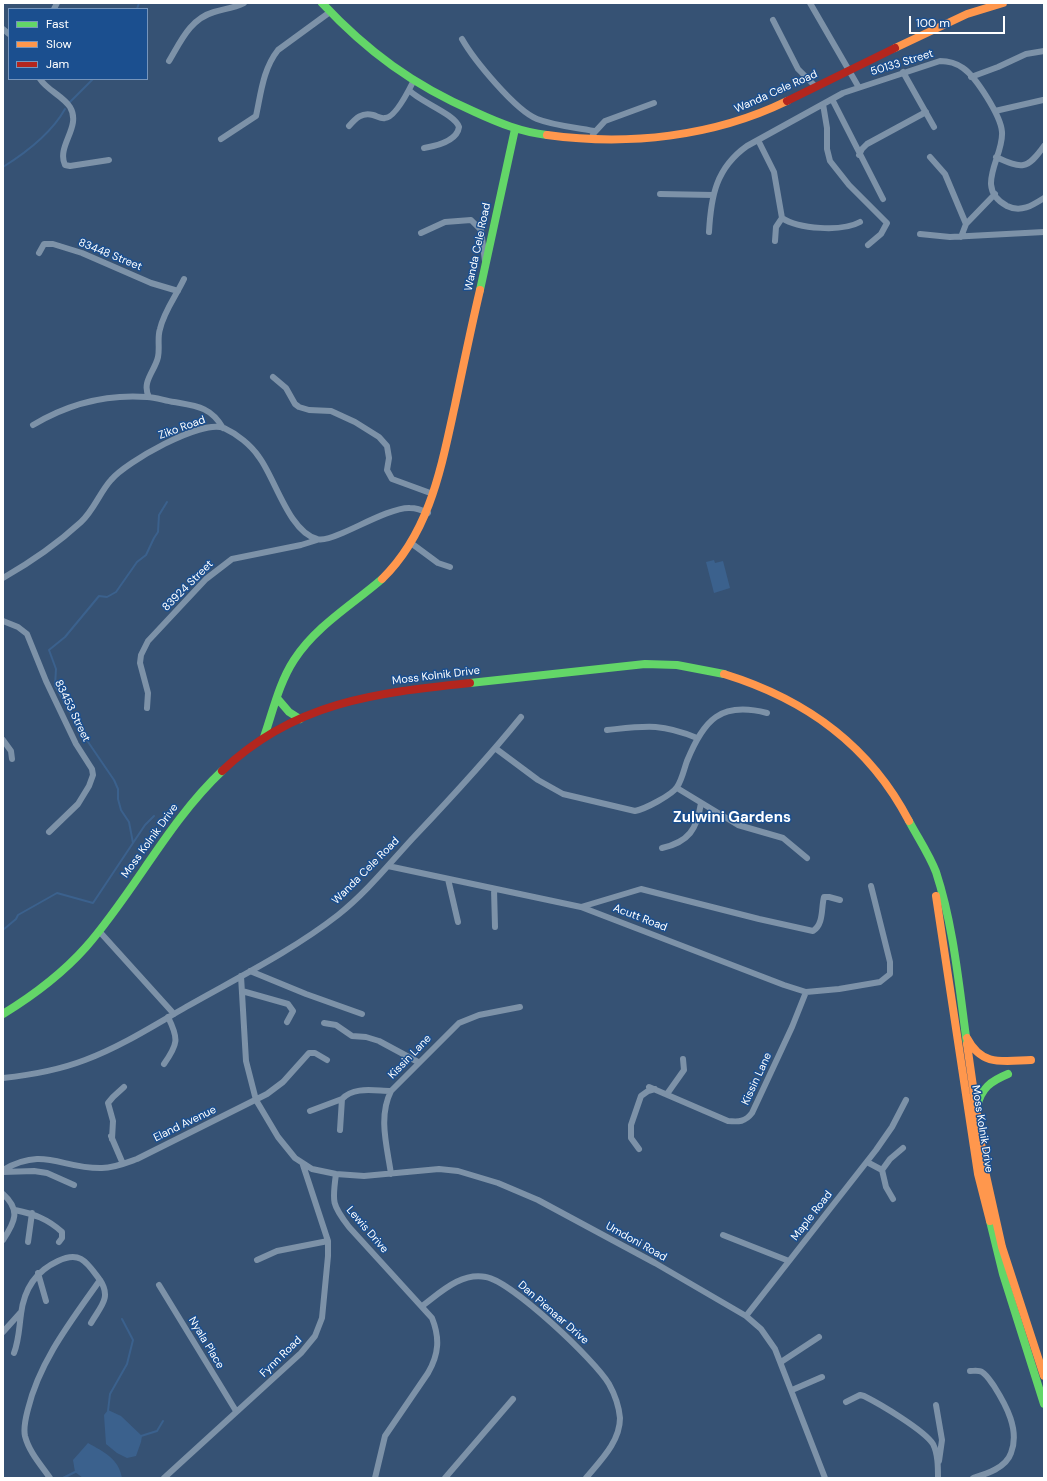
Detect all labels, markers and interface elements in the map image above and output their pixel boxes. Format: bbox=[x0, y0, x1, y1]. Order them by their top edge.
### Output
legend bbox=[8, 8, 148, 80]
scale bar bbox=[911, 8, 1007, 34]
text: 100 m bbox=[916, 15, 950, 31]
text: Fast bbox=[46, 16, 69, 32]
text: Slow bbox=[46, 36, 72, 52]
street label: 50133 Street bbox=[869, 47, 935, 79]
text: Jam bbox=[46, 56, 69, 72]
street label: Wanda Cele Road bbox=[732, 68, 820, 116]
street label: Wanda Cele Road bbox=[462, 202, 494, 292]
street label: 83448 Street bbox=[76, 236, 144, 274]
street label: Ziko Road bbox=[157, 413, 207, 443]
street label: 83924 Street bbox=[160, 558, 216, 614]
street label: Moss Kolnik Drive bbox=[391, 664, 481, 688]
street label: 83453 Street bbox=[51, 678, 93, 744]
street label: Moss Kolnik Drive bbox=[119, 801, 181, 881]
district label: Zulwini Gardens bbox=[673, 809, 791, 827]
street label: Wanda Cele Road bbox=[330, 835, 402, 907]
street label: Acutt Road bbox=[611, 902, 669, 934]
street label: Kissin Lane bbox=[386, 1032, 434, 1082]
street label: Kissin Lane bbox=[739, 1051, 775, 1107]
street label: Moss Kolnik Drive bbox=[969, 1084, 995, 1174]
street label: Eland Avenue bbox=[151, 1103, 219, 1145]
street label: Maple Road bbox=[789, 1189, 835, 1243]
street label: Lewis Drive bbox=[343, 1204, 391, 1256]
street label: Umdoni Road bbox=[603, 1220, 669, 1264]
street label: Dan Pienaar Drive bbox=[515, 1279, 591, 1347]
street label: Nyala Place bbox=[185, 1315, 227, 1371]
street label: Fynn Road bbox=[257, 1334, 305, 1380]

